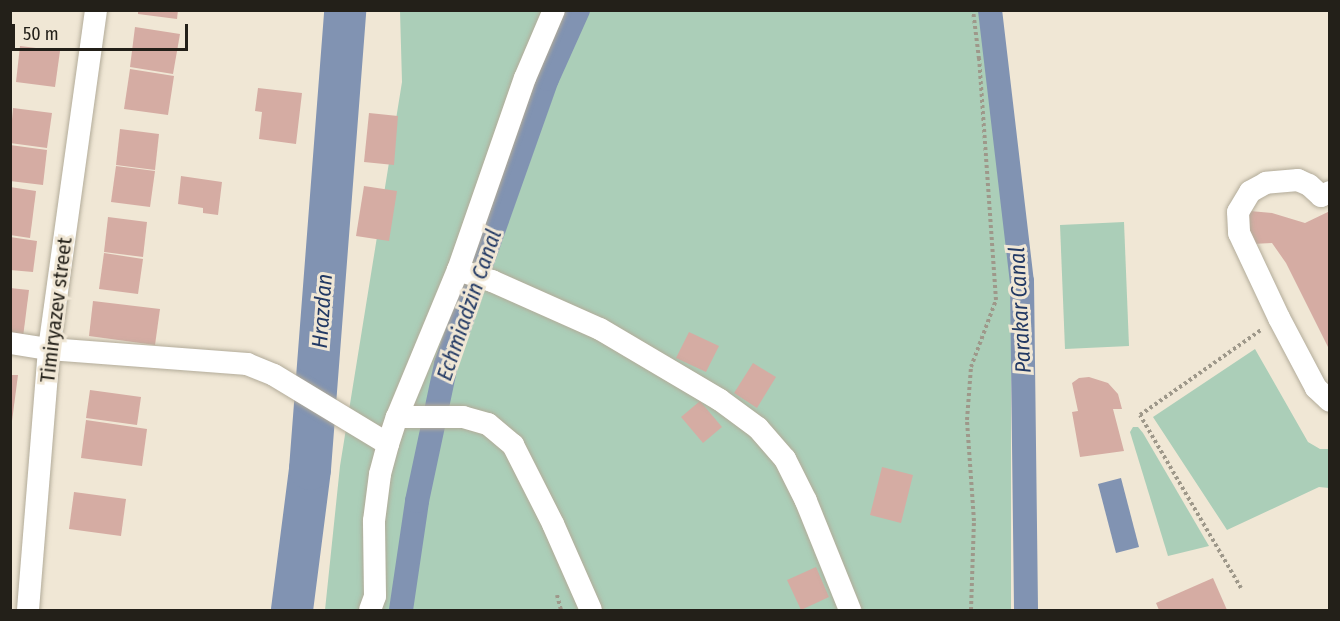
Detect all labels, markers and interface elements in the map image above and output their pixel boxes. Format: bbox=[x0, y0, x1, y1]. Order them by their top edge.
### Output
scale bar bbox=[15, 12, 190, 50]
text: 50 m bbox=[23, 23, 59, 45]
water label: Echmiadzin Canal bbox=[431, 226, 507, 384]
street label: Timiryazev street bbox=[35, 236, 77, 384]
water label: Parakar Canal bbox=[1004, 246, 1036, 374]
water label: Hrazdan bbox=[306, 273, 338, 349]

